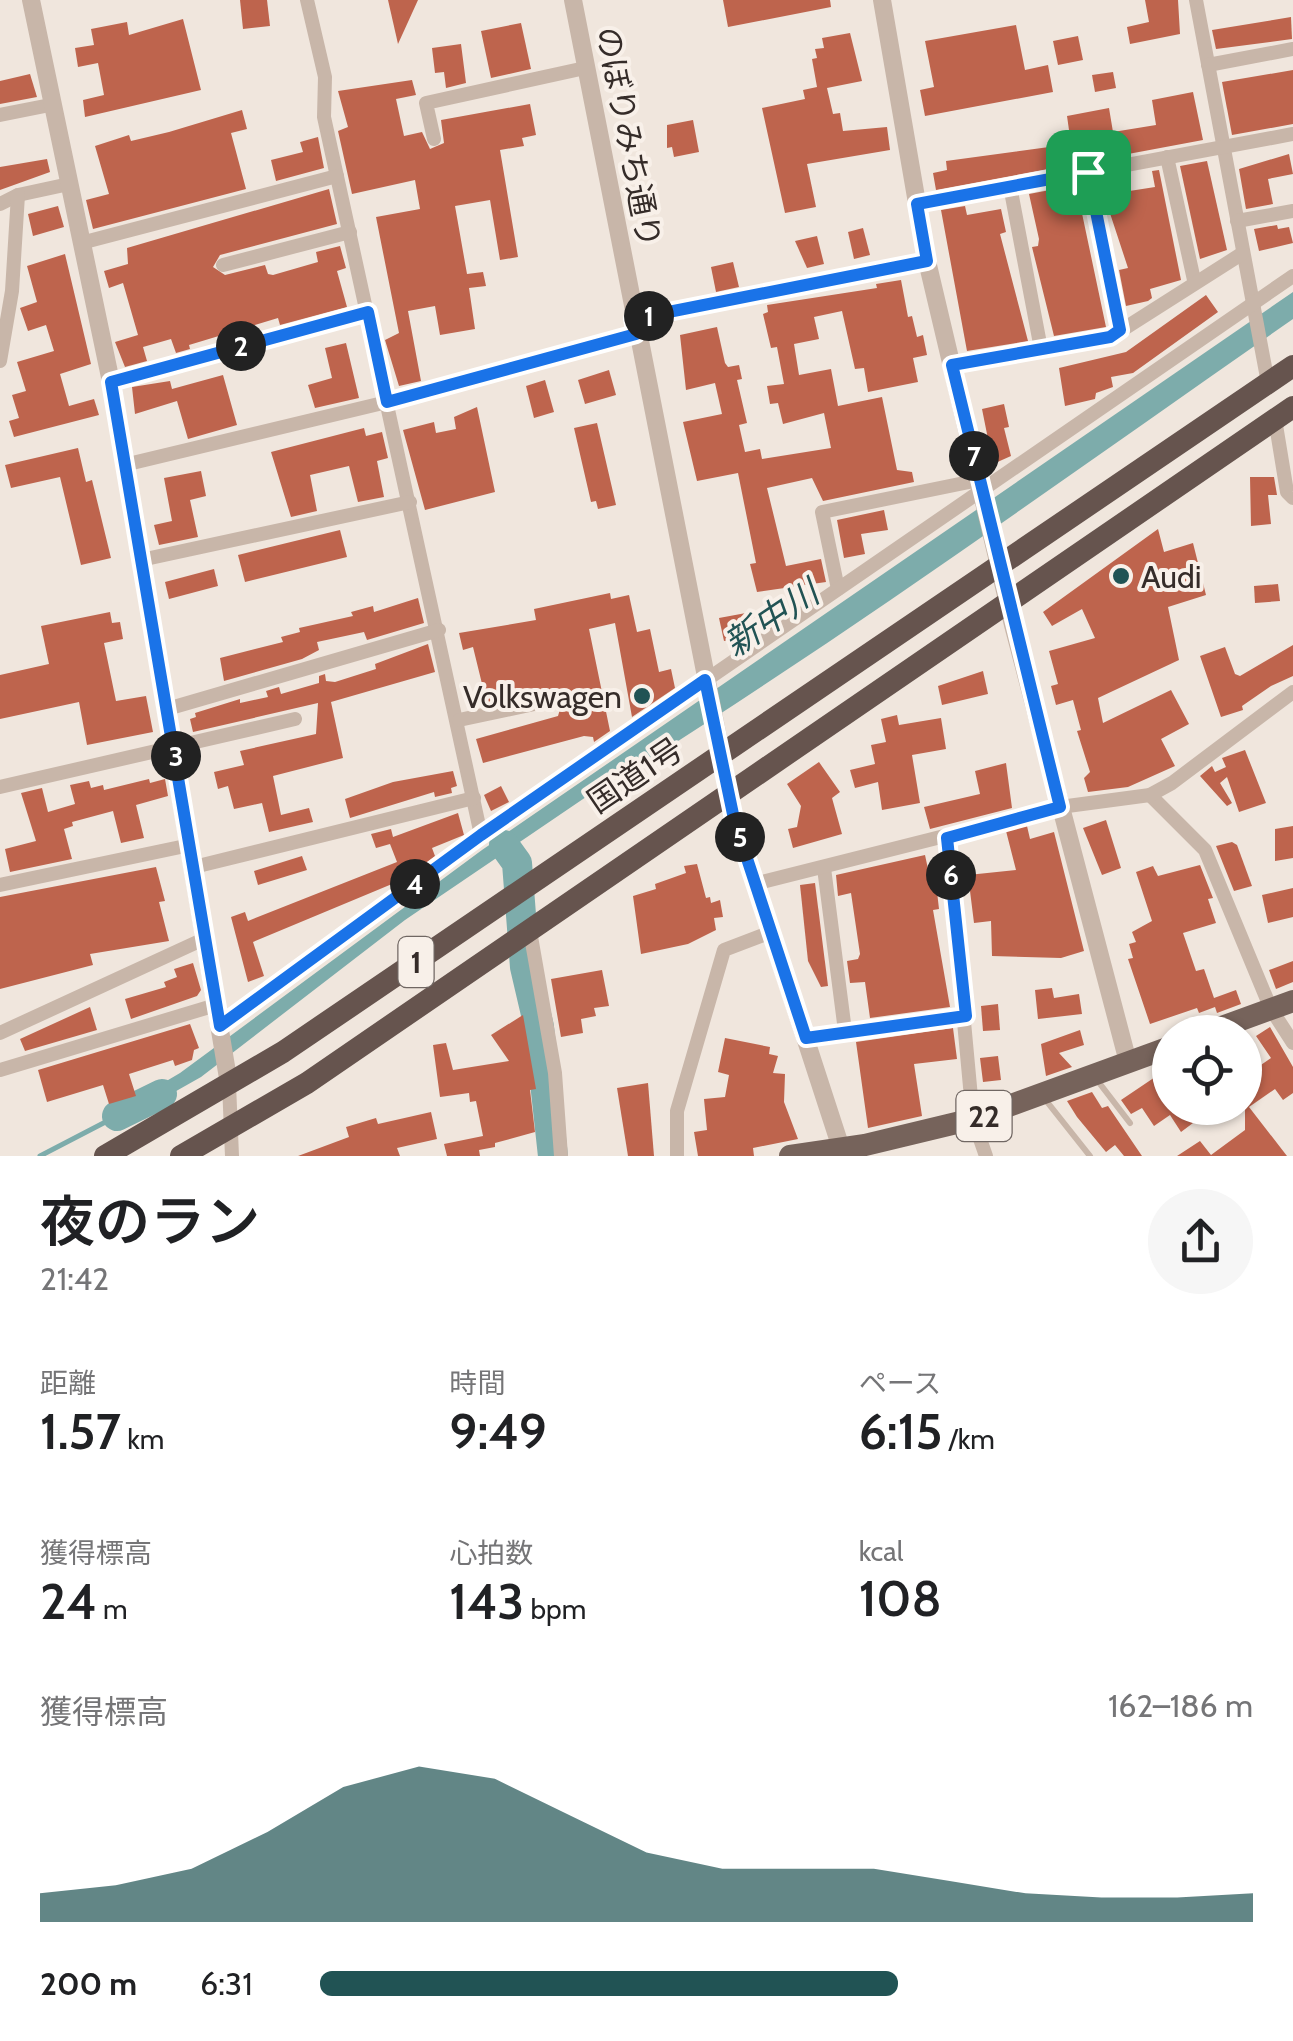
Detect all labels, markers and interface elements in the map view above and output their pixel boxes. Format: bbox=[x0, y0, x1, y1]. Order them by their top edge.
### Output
street label: のぼりみち通り bbox=[588, 23, 670, 251]
pin bbox=[1046, 130, 1131, 215]
icon: arrive bbox=[1061, 145, 1116, 200]
pin: 1 bbox=[624, 291, 674, 341]
text: 1 bbox=[644, 299, 654, 333]
pin: 2 bbox=[216, 321, 266, 371]
text: 2 bbox=[234, 329, 248, 363]
pin: 7 bbox=[949, 431, 999, 481]
text: 7 bbox=[967, 439, 981, 473]
place label: Audi bbox=[1141, 557, 1202, 596]
marker: Audi bbox=[1110, 565, 1132, 587]
water label: 新中川 bbox=[715, 569, 830, 665]
place label: Volkswagen bbox=[463, 677, 622, 716]
marker: Volkswagen bbox=[631, 685, 653, 707]
street label: 国道1号 bbox=[580, 729, 690, 821]
pin: 3 bbox=[151, 731, 201, 781]
text: 3 bbox=[168, 739, 184, 773]
pin: 5 bbox=[715, 812, 765, 862]
text: 5 bbox=[732, 820, 748, 854]
pin: 6 bbox=[926, 850, 976, 900]
text: 6 bbox=[943, 858, 959, 892]
pin: 4 bbox=[390, 859, 440, 909]
text: 4 bbox=[406, 867, 424, 901]
road number: 1 bbox=[398, 937, 434, 987]
map controls bbox=[1152, 1015, 1262, 1125]
button: locate bbox=[1152, 1015, 1262, 1125]
road number: 22 bbox=[956, 1091, 1012, 1141]
text: 夜のラン bbox=[40, 1188, 260, 1255]
button: share bbox=[1148, 1189, 1253, 1294]
text: 21:42 bbox=[40, 1259, 109, 1298]
text: 距離 bbox=[40, 1366, 96, 1400]
text: 時間 bbox=[449, 1366, 505, 1400]
text: ペース bbox=[859, 1366, 941, 1400]
text: 1.57 bbox=[40, 1401, 121, 1462]
text: 9:49 bbox=[449, 1401, 547, 1462]
text: 6:15 bbox=[859, 1401, 942, 1462]
text: km bbox=[121, 1422, 164, 1456]
text: /km bbox=[942, 1422, 995, 1456]
text: kcal bbox=[859, 1534, 903, 1568]
text: 獲得標高 bbox=[40, 1536, 152, 1570]
text: 心拍数 bbox=[449, 1536, 533, 1570]
text: 108 bbox=[859, 1568, 942, 1629]
text: 24 bbox=[40, 1571, 97, 1632]
text: 143 bbox=[449, 1571, 524, 1632]
text: m bbox=[97, 1592, 128, 1626]
text: bpm bbox=[524, 1592, 586, 1626]
text: 162–186 m bbox=[1108, 1686, 1253, 1725]
text: 獲得標高 bbox=[40, 1692, 168, 1731]
text: 200 m bbox=[40, 1964, 137, 2003]
text: 6:31 bbox=[200, 1964, 253, 2003]

